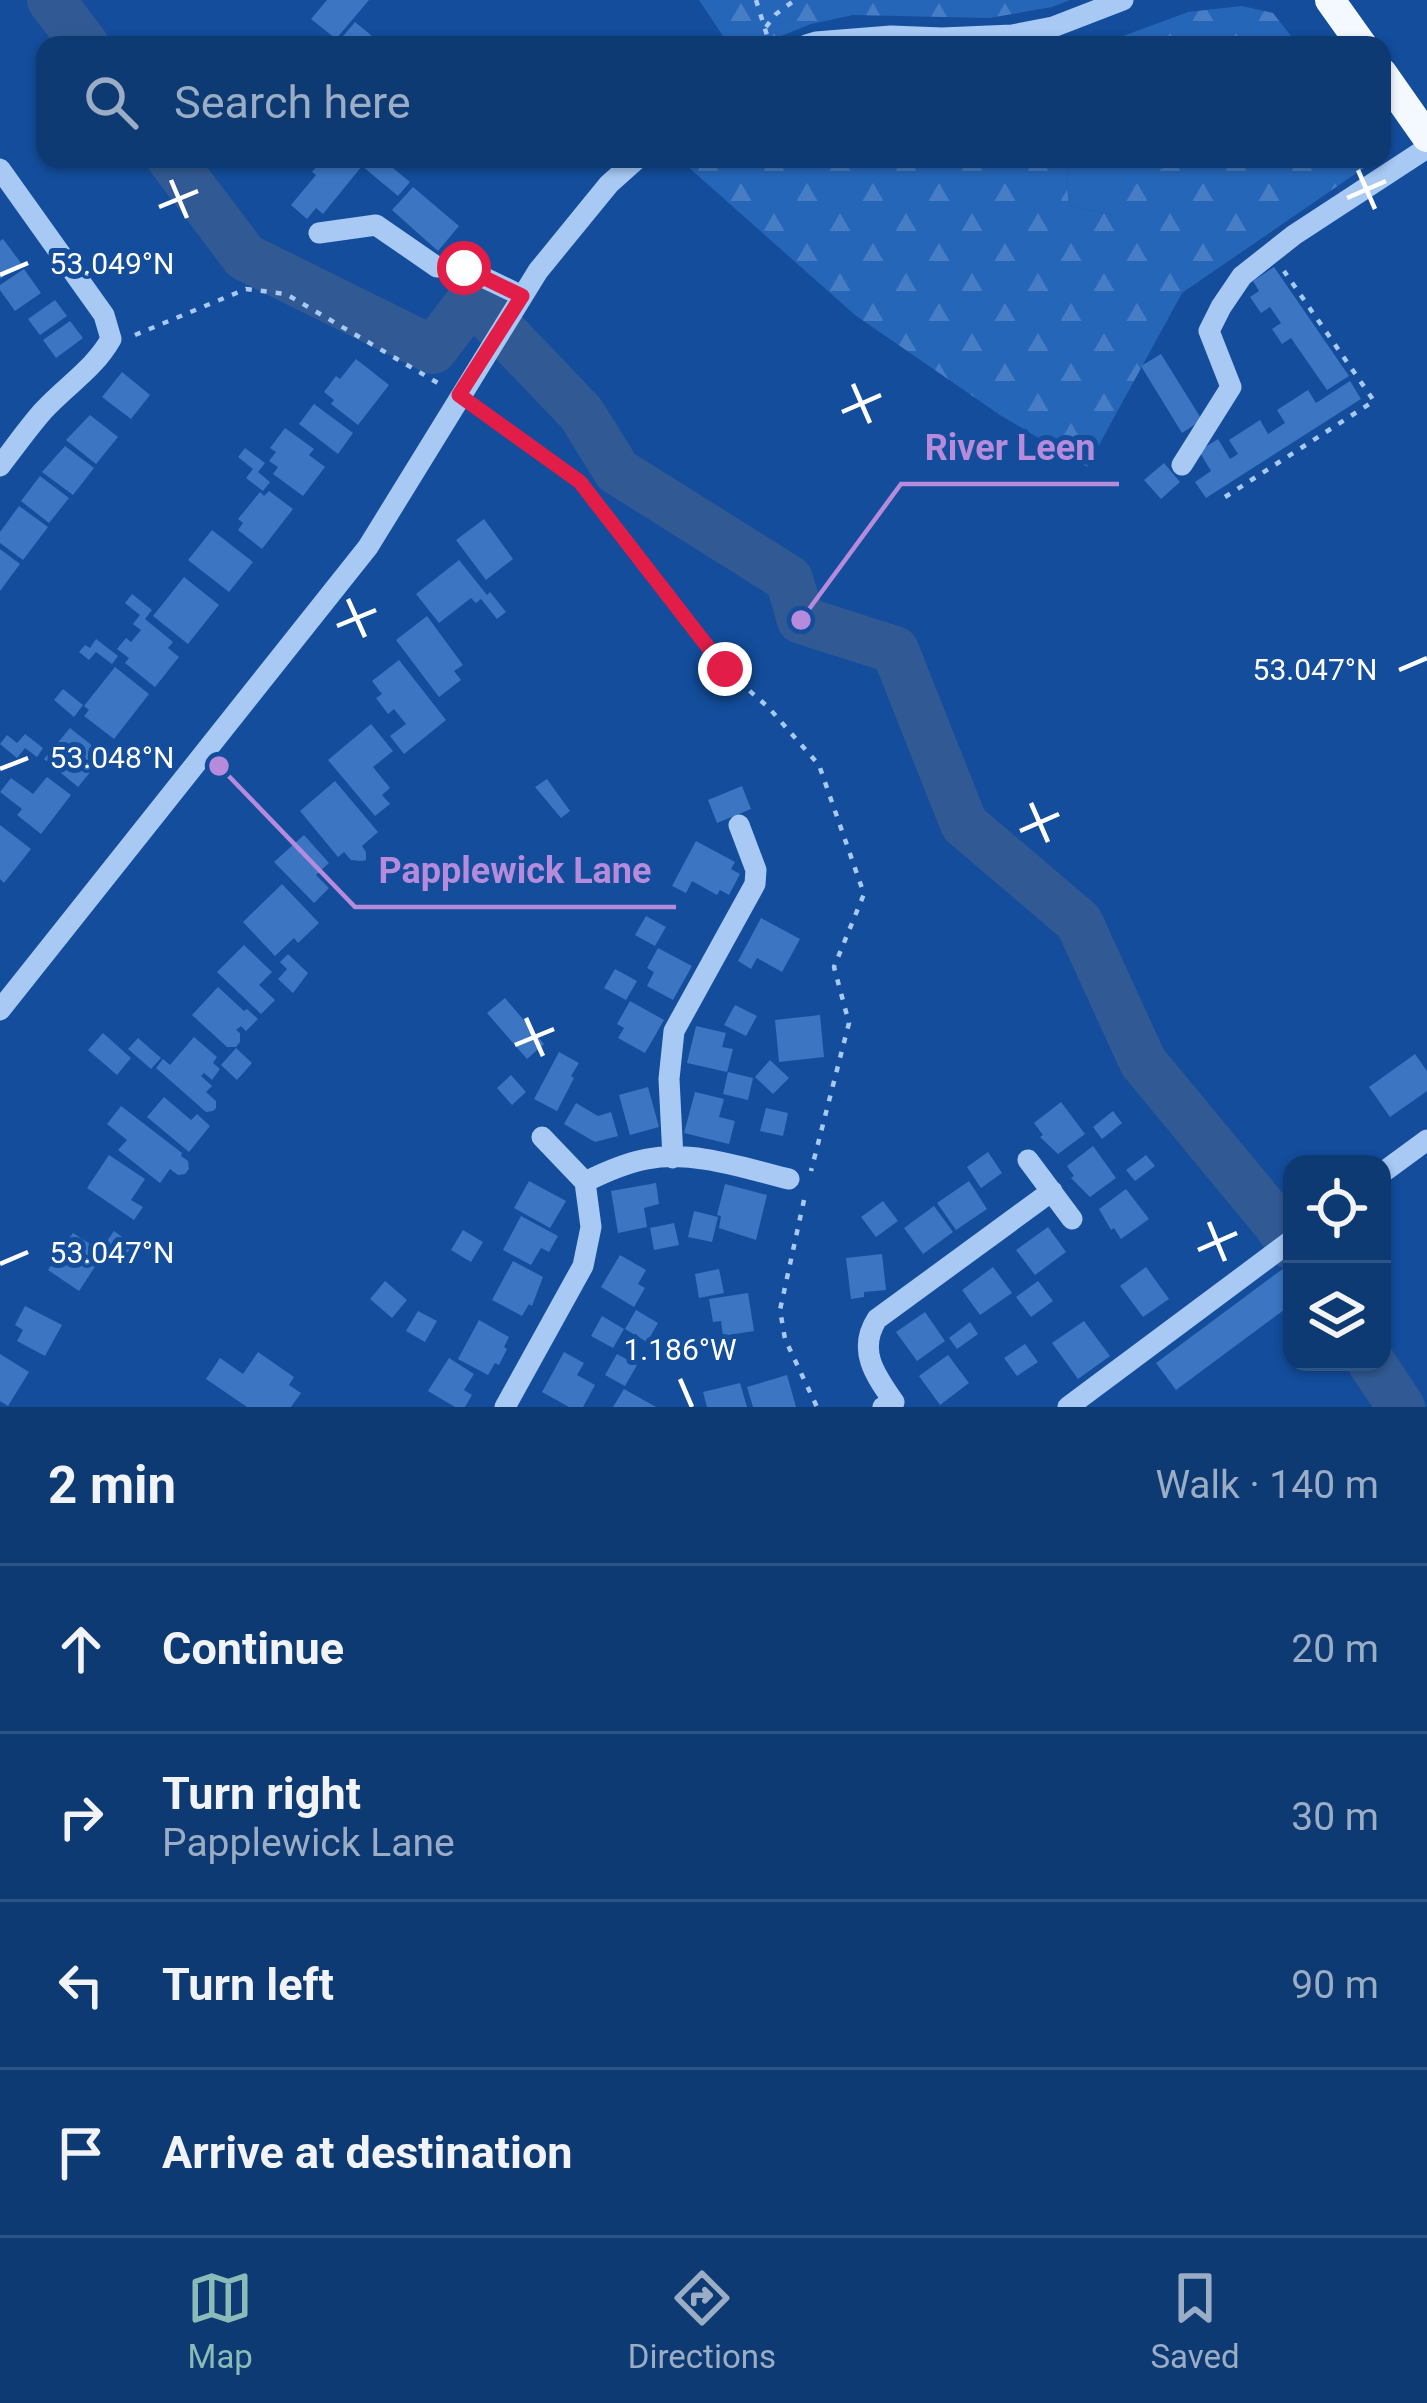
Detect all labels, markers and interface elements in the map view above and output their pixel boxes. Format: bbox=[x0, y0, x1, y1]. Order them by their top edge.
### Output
search box bbox=[36, 36, 1391, 168]
icon: search bbox=[78, 69, 144, 135]
text: Search here bbox=[174, 76, 411, 129]
route start bbox=[437, 241, 491, 295]
text: 53.049°N bbox=[50, 246, 174, 281]
callout: River Leen bbox=[901, 412, 1119, 484]
text: River Leen bbox=[925, 427, 1095, 469]
route end bbox=[698, 642, 752, 696]
text: 53.047°N bbox=[1253, 652, 1377, 687]
text: 53.048°N bbox=[50, 740, 174, 775]
callout: Papplewick Lane bbox=[355, 835, 676, 907]
text: Papplewick Lane bbox=[378, 850, 652, 892]
map controls bbox=[1283, 1155, 1391, 1371]
button: locate bbox=[1283, 1155, 1391, 1263]
text: 53.047°N bbox=[50, 1235, 174, 1270]
button: layers bbox=[1283, 1263, 1391, 1371]
text: 1.186°W bbox=[623, 1332, 737, 1367]
text: 2 min bbox=[48, 1456, 176, 1515]
text: Walk · 140 m bbox=[1155, 1462, 1379, 1508]
icon: ahead bbox=[48, 1616, 114, 1682]
text: Continue bbox=[162, 1622, 344, 1675]
text: 20 m bbox=[1291, 1626, 1379, 1672]
text: Turn right bbox=[162, 1767, 361, 1820]
icon: right bbox=[48, 1784, 114, 1850]
text: 30 m bbox=[1291, 1794, 1379, 1840]
text: Papplewick Lane bbox=[162, 1820, 455, 1866]
icon: left bbox=[48, 1952, 114, 2018]
text: Turn left bbox=[162, 1958, 334, 2011]
text: 90 m bbox=[1291, 1962, 1379, 2008]
icon: arrive bbox=[48, 2120, 114, 2186]
text: Arrive at destination bbox=[162, 2126, 573, 2179]
tab: Map bbox=[187, 2265, 253, 2376]
tab: Directions bbox=[628, 2265, 776, 2376]
tab: Saved bbox=[1151, 2265, 1240, 2376]

